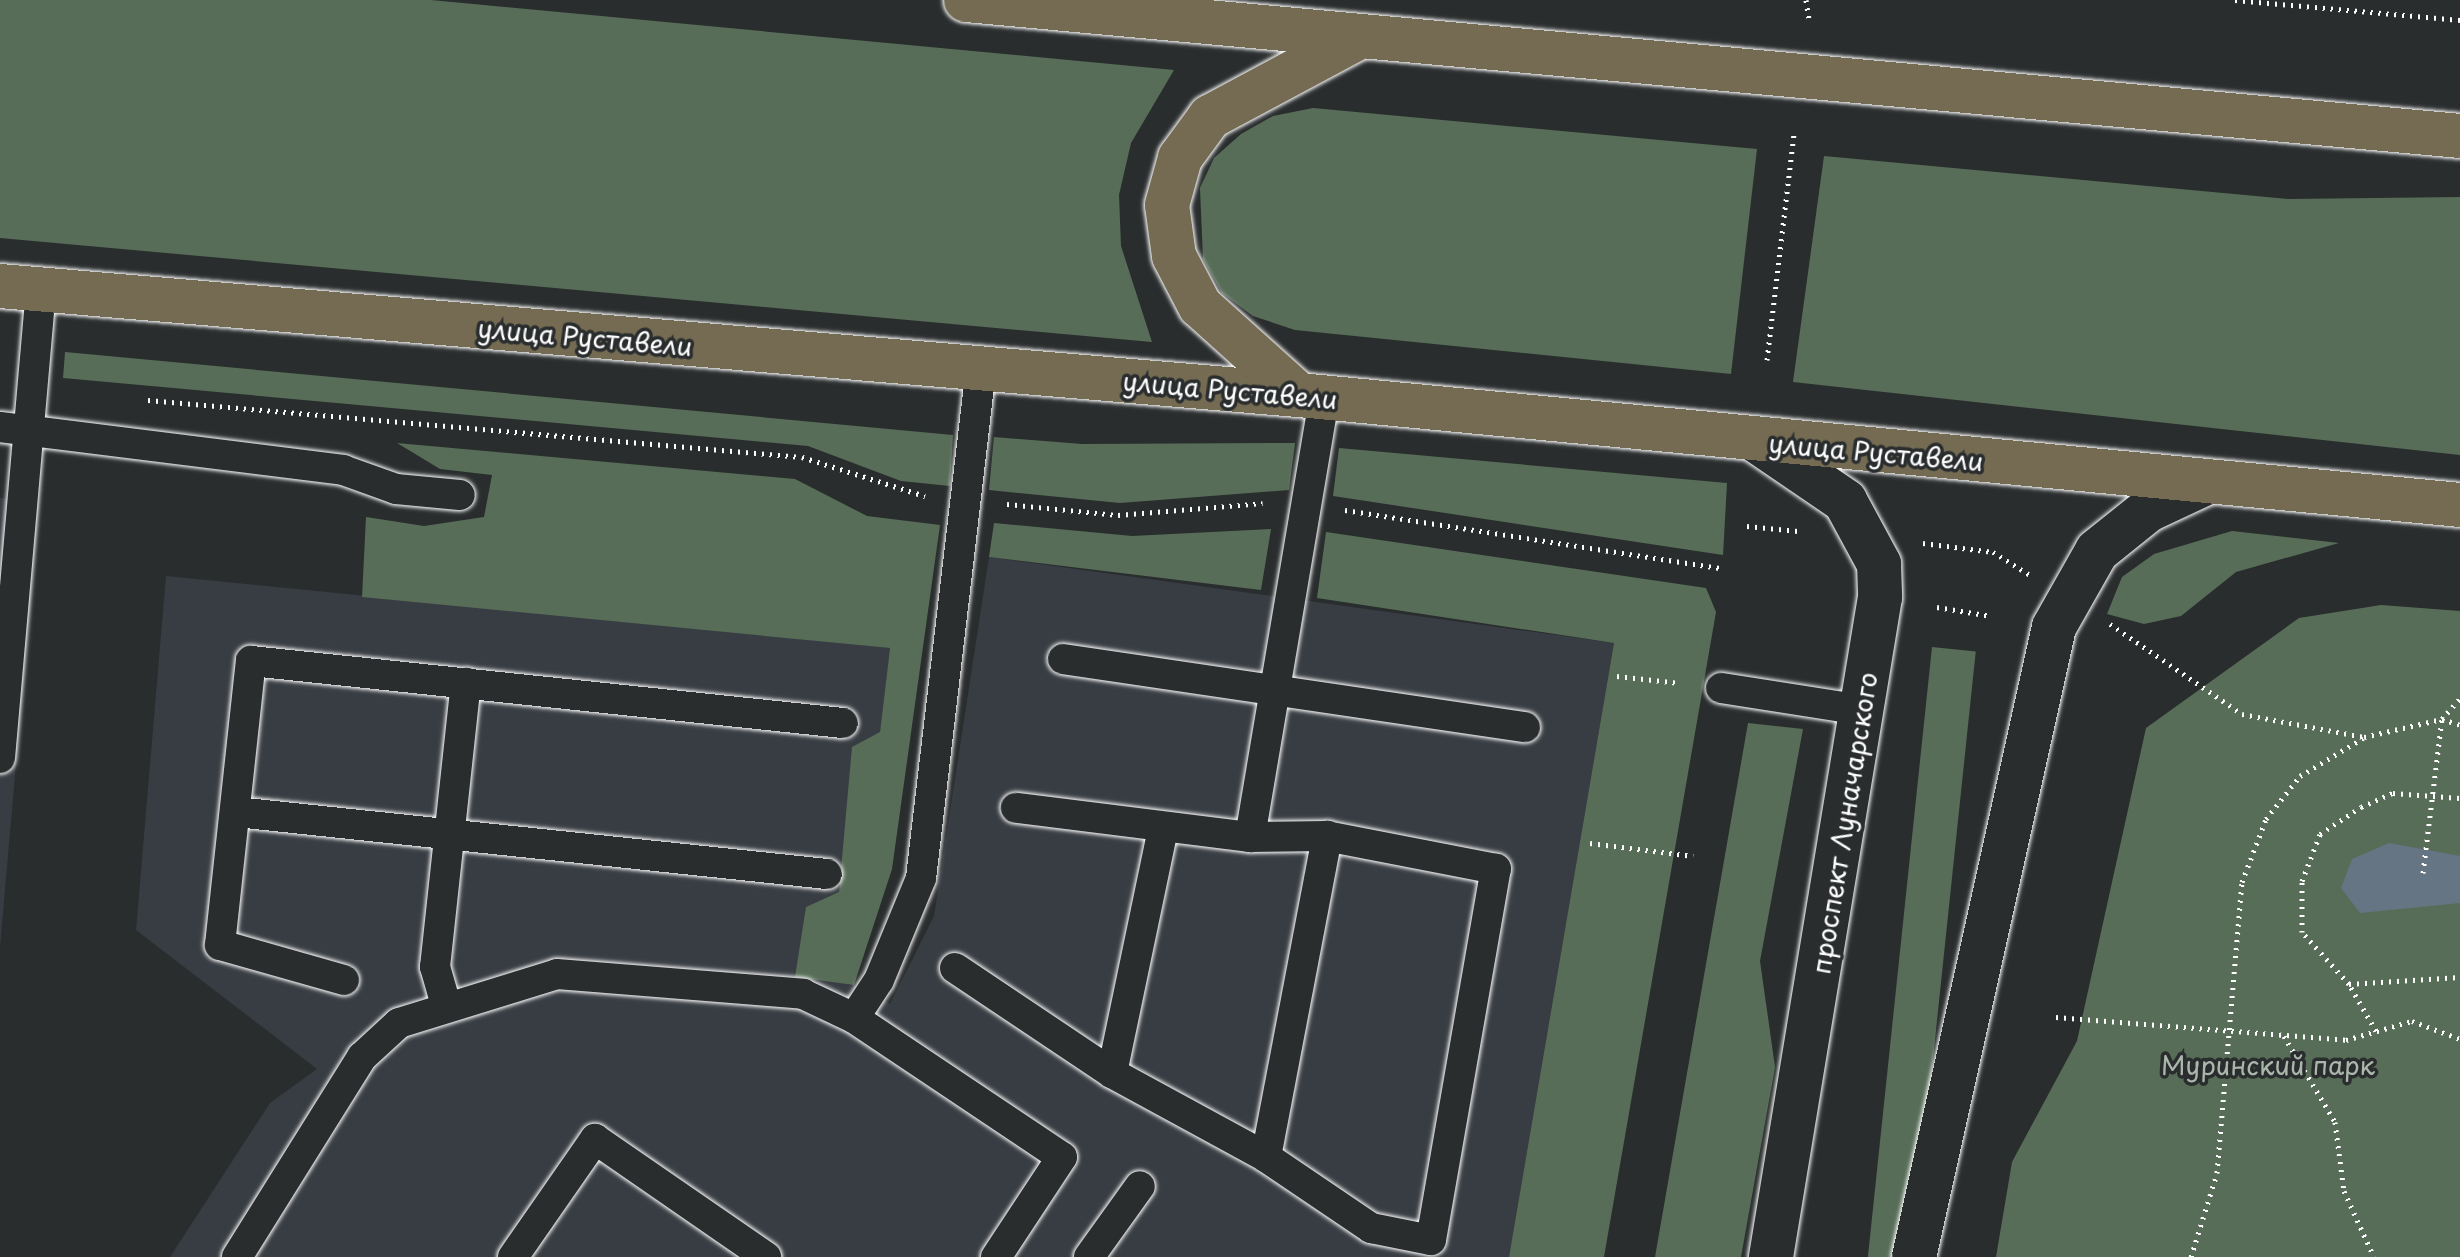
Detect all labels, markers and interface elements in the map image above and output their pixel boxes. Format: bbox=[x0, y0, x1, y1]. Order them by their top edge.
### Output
street label: улица Руставели bbox=[476, 312, 694, 362]
street label: улица Руставели bbox=[1121, 365, 1339, 415]
street label: улица Руставели bbox=[1767, 427, 1985, 477]
street label: проспект Луначарского bbox=[1805, 669, 1883, 977]
park label: Муринский парк bbox=[2160, 1049, 2376, 1081]

